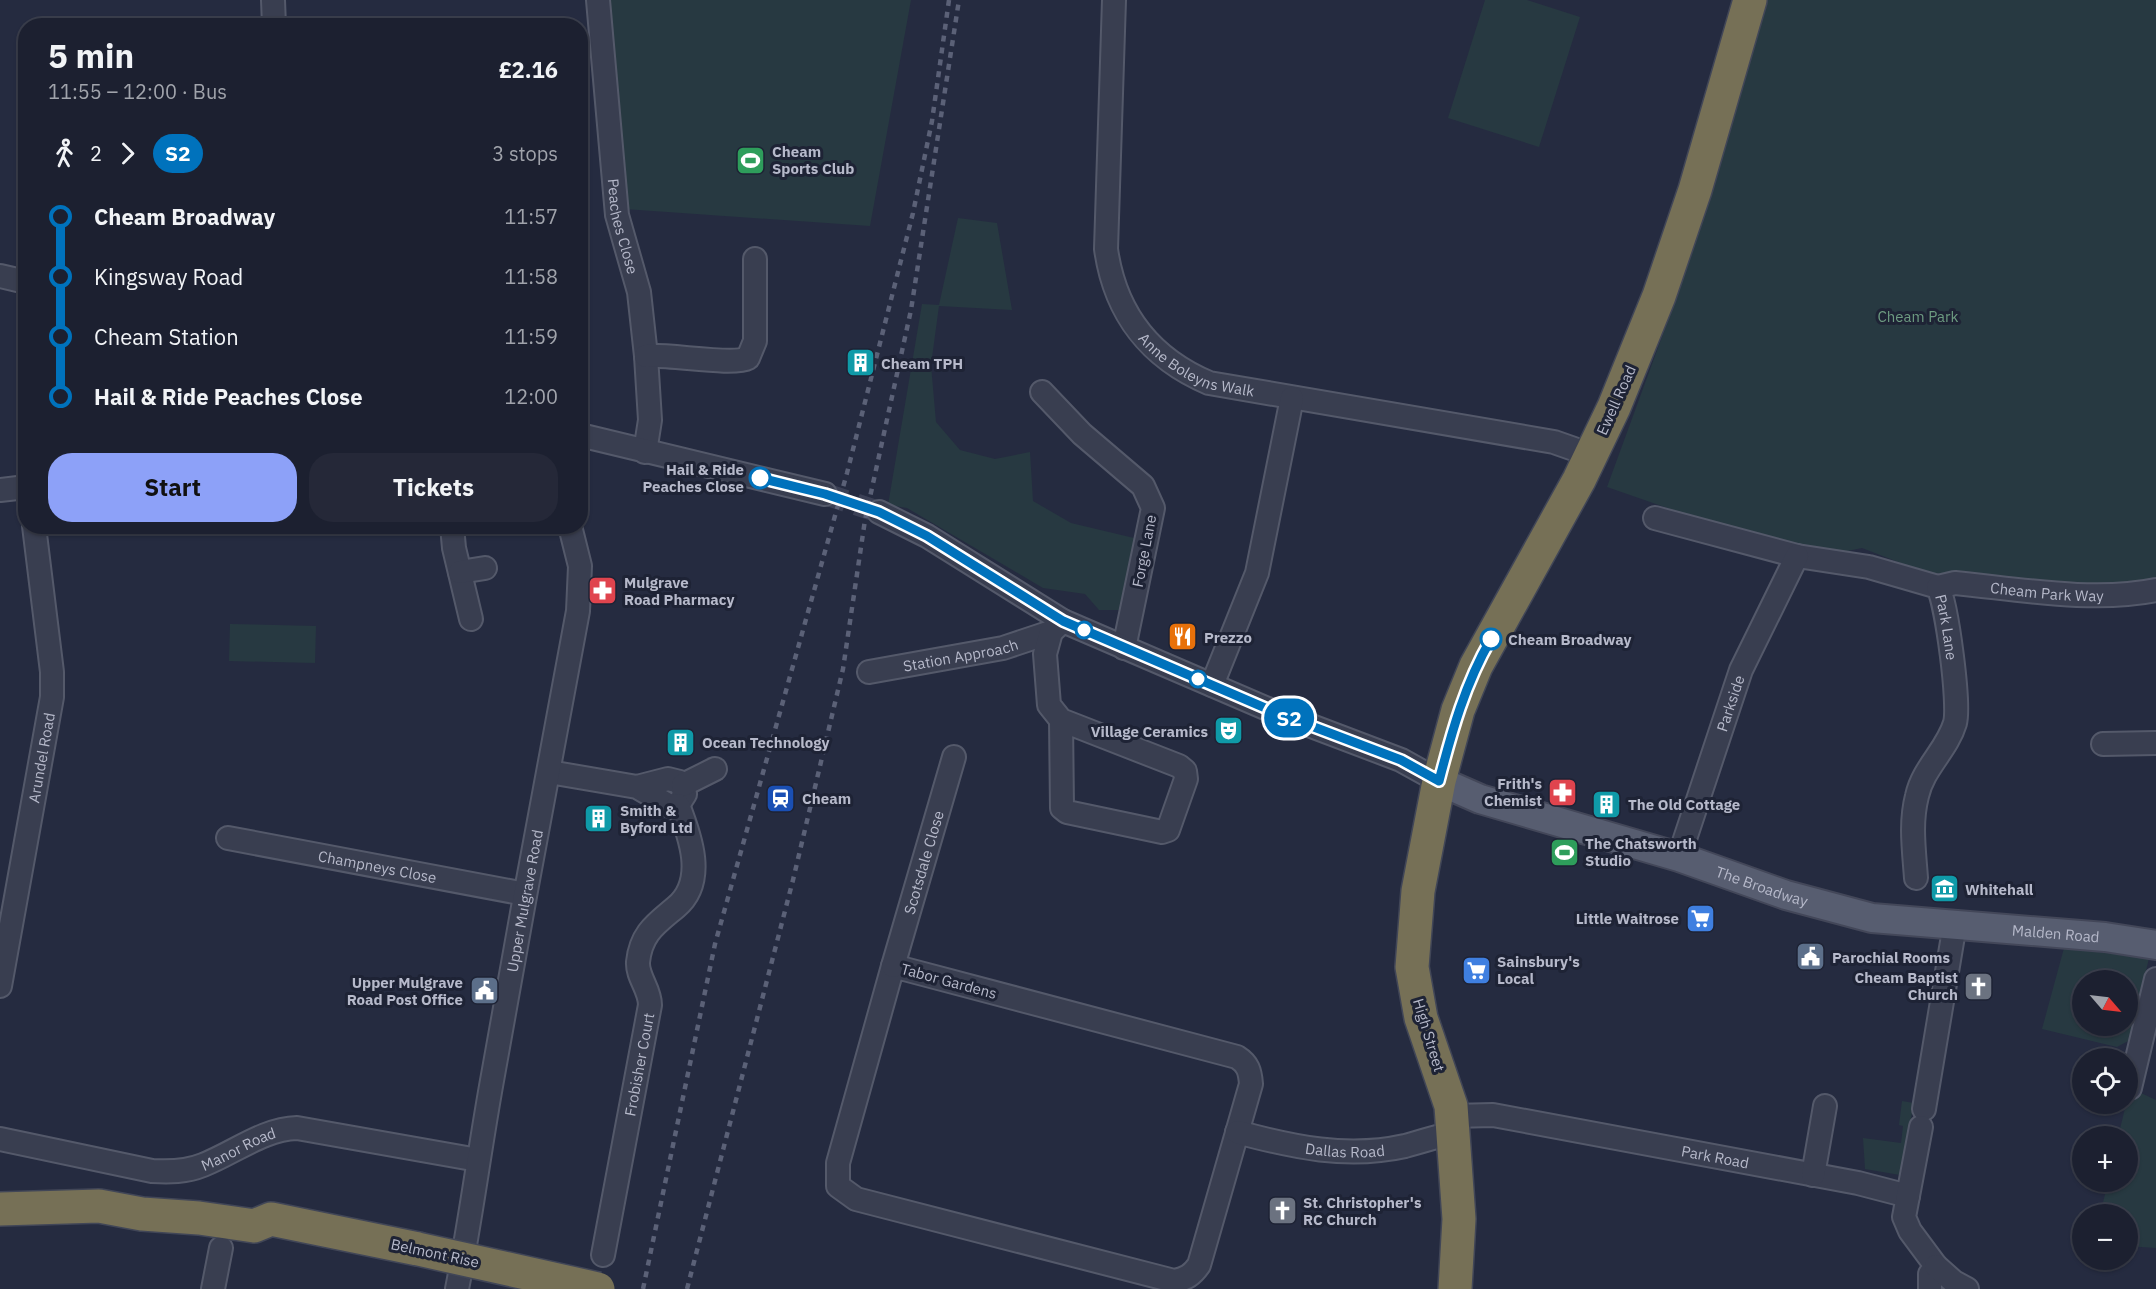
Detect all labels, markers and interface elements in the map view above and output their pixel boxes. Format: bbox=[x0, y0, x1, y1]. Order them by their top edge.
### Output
text: 5 min bbox=[48, 34, 134, 77]
text: £2.16 bbox=[499, 55, 558, 84]
text: 11:55 – 12:00 · Bus bbox=[48, 78, 227, 105]
icon: walk bbox=[48, 137, 81, 170]
icon: forward bbox=[111, 137, 144, 170]
text: S2 bbox=[165, 139, 191, 167]
text: 2 bbox=[90, 140, 102, 167]
text: 3 stops bbox=[492, 140, 558, 167]
place label: Cheam Sports Club bbox=[772, 142, 854, 178]
sports icon: Cheam Sports Club bbox=[735, 144, 767, 176]
street label: Peaches Close bbox=[604, 178, 643, 276]
text: Cheam Broadway bbox=[94, 202, 275, 231]
text: 11:57 bbox=[504, 203, 558, 230]
text: Kingsway Road bbox=[94, 262, 243, 291]
text: 11:58 bbox=[504, 263, 558, 290]
park label: Cheam Park bbox=[1877, 307, 1959, 326]
text: Cheam Station bbox=[94, 322, 239, 351]
text: 11:59 bbox=[504, 323, 558, 350]
street label: Anne Boleyns Walk bbox=[1135, 329, 1256, 400]
building icon: Cheam TPH bbox=[844, 347, 876, 379]
place label: Cheam TPH bbox=[881, 354, 963, 373]
street label: Ewell Road bbox=[1592, 362, 1640, 438]
text: Hail & Ride Peaches Close bbox=[94, 382, 363, 411]
text: 12:00 bbox=[504, 383, 558, 410]
button: Start bbox=[48, 453, 297, 522]
button: Tickets bbox=[309, 453, 558, 522]
place label: Hail & Ride Peaches Close bbox=[643, 460, 744, 496]
marker: Hail & Ride Peaches Close bbox=[749, 467, 771, 489]
street label: Forge Lane bbox=[1128, 513, 1160, 589]
place label: Mulgrave Road Pharmacy bbox=[624, 573, 735, 609]
pharmacy icon: Mulgrave Road Pharmacy bbox=[587, 575, 619, 607]
street label: Cheam Park Way bbox=[1989, 577, 2104, 605]
street label: Park Lane bbox=[1932, 592, 1962, 661]
unlabelled marker bbox=[1075, 621, 1093, 639]
restaurant icon: Prezzo bbox=[1167, 621, 1199, 653]
place label: Prezzo bbox=[1204, 628, 1252, 647]
marker: Cheam Broadway bbox=[1480, 628, 1502, 650]
place label: Cheam Broadway bbox=[1508, 630, 1632, 649]
street label: Station Approach bbox=[902, 634, 1020, 675]
unlabelled marker bbox=[1189, 670, 1207, 688]
street label: Parkside bbox=[1712, 673, 1748, 734]
line badge: S2 bbox=[1262, 698, 1316, 738]
text: S2 bbox=[1276, 704, 1302, 732]
street label: Arundel Road bbox=[24, 711, 59, 804]
theatre icon: Village Ceramics bbox=[1213, 715, 1245, 747]
place label: Village Ceramics bbox=[1091, 722, 1208, 741]
building icon: Ocean Technology bbox=[665, 726, 697, 758]
place label: Ocean Technology bbox=[702, 733, 830, 752]
place label: Frith's Chemist bbox=[1484, 774, 1542, 810]
pharmacy icon: Frith's Chemist bbox=[1547, 776, 1579, 808]
station icon: Cheam bbox=[765, 782, 797, 814]
building icon: The Old Cottage bbox=[1591, 788, 1623, 820]
place label: Cheam bbox=[802, 789, 851, 808]
place label: The Old Cottage bbox=[1628, 795, 1740, 814]
place label: Smith & Byford Ltd bbox=[620, 801, 693, 837]
building icon: Smith & Byford Ltd bbox=[583, 803, 615, 835]
street label: Scotsdale Close bbox=[899, 808, 947, 916]
street label: Upper Mulgrave Road bbox=[502, 828, 547, 974]
place label: The Chatsworth Studio bbox=[1585, 834, 1697, 870]
sports icon: The Chatsworth Studio bbox=[1548, 836, 1580, 868]
street label: Champneys Close bbox=[317, 846, 438, 887]
street label: The Broadway bbox=[1713, 861, 1811, 910]
museum icon: Whitehall bbox=[1928, 873, 1960, 905]
place label: Whitehall bbox=[1965, 880, 2034, 899]
supermarket icon: Little Waitrose bbox=[1684, 902, 1716, 934]
place label: Little Waitrose bbox=[1576, 909, 1679, 928]
street label: Malden Road bbox=[2011, 920, 2100, 946]
public building icon: Parochial Rooms bbox=[1795, 941, 1827, 973]
place label: Parochial Rooms bbox=[1832, 948, 1950, 967]
place label: Sainsbury's Local bbox=[1497, 952, 1580, 988]
supermarket icon: Sainsbury's Local bbox=[1460, 954, 1492, 986]
street label: Tabor Gardens bbox=[899, 959, 999, 1003]
place label: Cheam Baptist Church bbox=[1855, 968, 1958, 1004]
church icon: Cheam Baptist Church bbox=[1963, 970, 1995, 1002]
north arrow bbox=[2072, 970, 2138, 1036]
map controls bbox=[2072, 970, 2138, 1270]
place label: Upper Mulgrave Road Post Office bbox=[347, 973, 463, 1009]
public building icon: Upper Mulgrave Road Post Office bbox=[468, 975, 500, 1007]
street label: High Street bbox=[1409, 996, 1449, 1074]
street label: Frobisher Court bbox=[620, 1011, 658, 1118]
button: locate bbox=[2072, 1048, 2138, 1114]
street label: Manor Road bbox=[198, 1123, 278, 1174]
button: + bbox=[2072, 1126, 2138, 1192]
street label: Dallas Road bbox=[1304, 1138, 1386, 1161]
street label: Park Road bbox=[1680, 1141, 1751, 1172]
place label: St. Christopher's RC Church bbox=[1303, 1193, 1422, 1229]
church icon: St. Christopher's RC Church bbox=[1266, 1195, 1298, 1227]
button: − bbox=[2072, 1204, 2138, 1270]
street label: Belmont Rise bbox=[389, 1234, 481, 1272]

